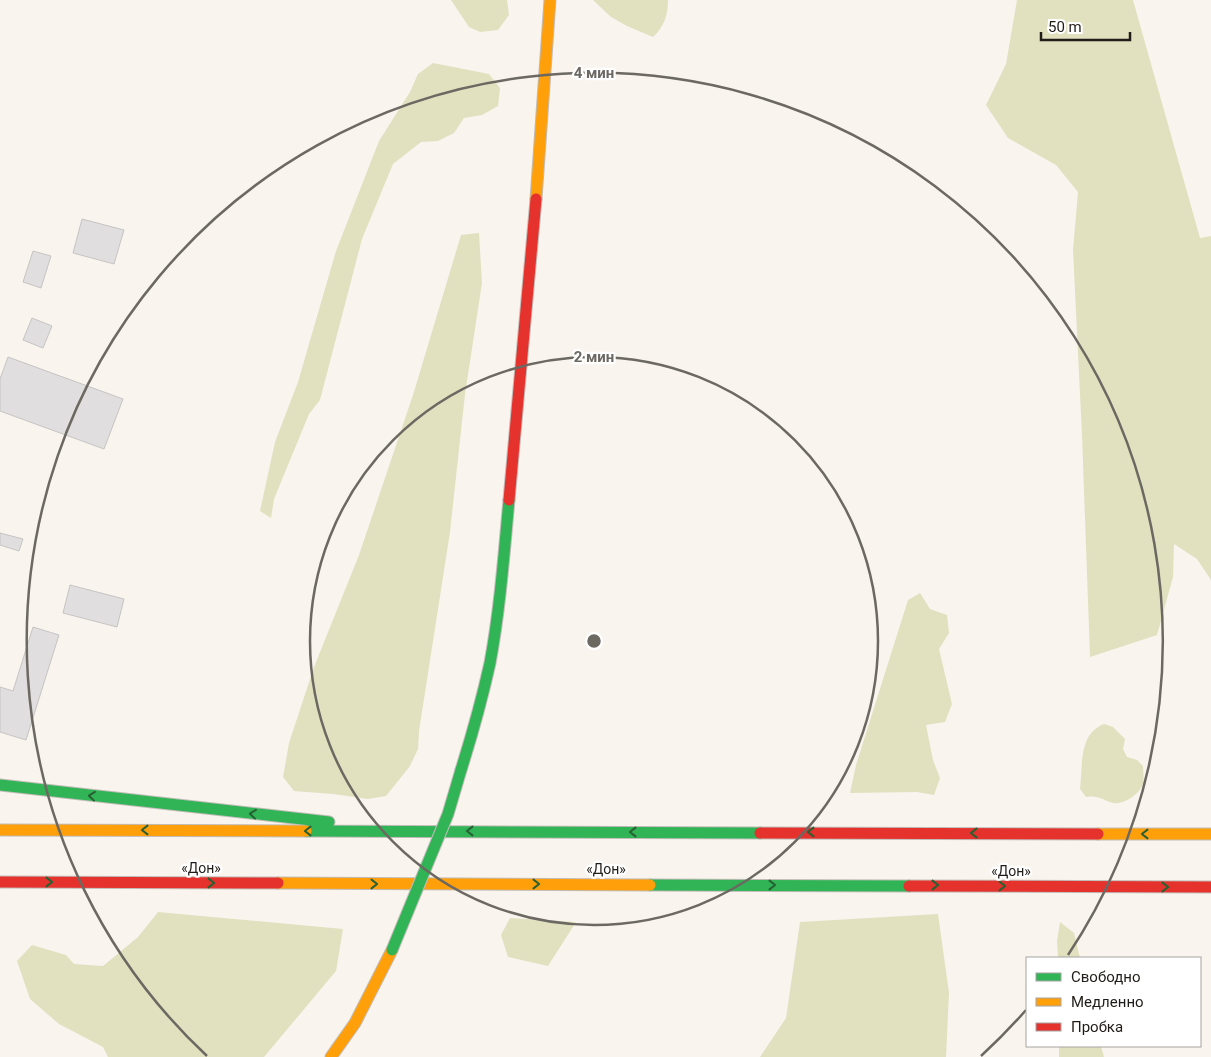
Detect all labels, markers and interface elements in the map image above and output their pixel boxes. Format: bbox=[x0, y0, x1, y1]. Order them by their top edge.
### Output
scale bar bbox=[1041, 10, 1130, 42]
text: 50 m bbox=[1048, 18, 1082, 36]
text: 4 мин bbox=[574, 64, 614, 82]
text: 2 мин bbox=[574, 348, 614, 366]
centre of rings bbox=[585, 632, 603, 650]
one-way arrow bbox=[87, 791, 95, 802]
one-way arrow bbox=[249, 809, 257, 820]
one-way arrow bbox=[141, 825, 148, 835]
one-way arrow bbox=[303, 826, 311, 836]
one-way arrow bbox=[466, 826, 474, 836]
one-way arrow bbox=[628, 827, 636, 837]
one-way arrow bbox=[807, 827, 815, 837]
one-way arrow bbox=[970, 828, 978, 838]
one-way arrow bbox=[1141, 829, 1148, 839]
street label: «Дон» bbox=[181, 860, 221, 876]
street label: «Дон» bbox=[586, 861, 626, 877]
street label: «Дон» bbox=[991, 863, 1031, 879]
one-way arrow bbox=[45, 877, 53, 887]
one-way arrow bbox=[208, 878, 215, 888]
one-way arrow bbox=[370, 878, 378, 889]
one-way arrow bbox=[532, 879, 540, 889]
one-way arrow bbox=[769, 880, 777, 890]
one-way arrow bbox=[932, 880, 939, 890]
one-way arrow bbox=[999, 881, 1007, 891]
one-way arrow bbox=[1162, 882, 1169, 892]
legend bbox=[1026, 957, 1201, 1047]
text: Свободно bbox=[1071, 968, 1140, 986]
text: Медленно bbox=[1071, 993, 1144, 1011]
text: Пробка bbox=[1071, 1018, 1123, 1036]

